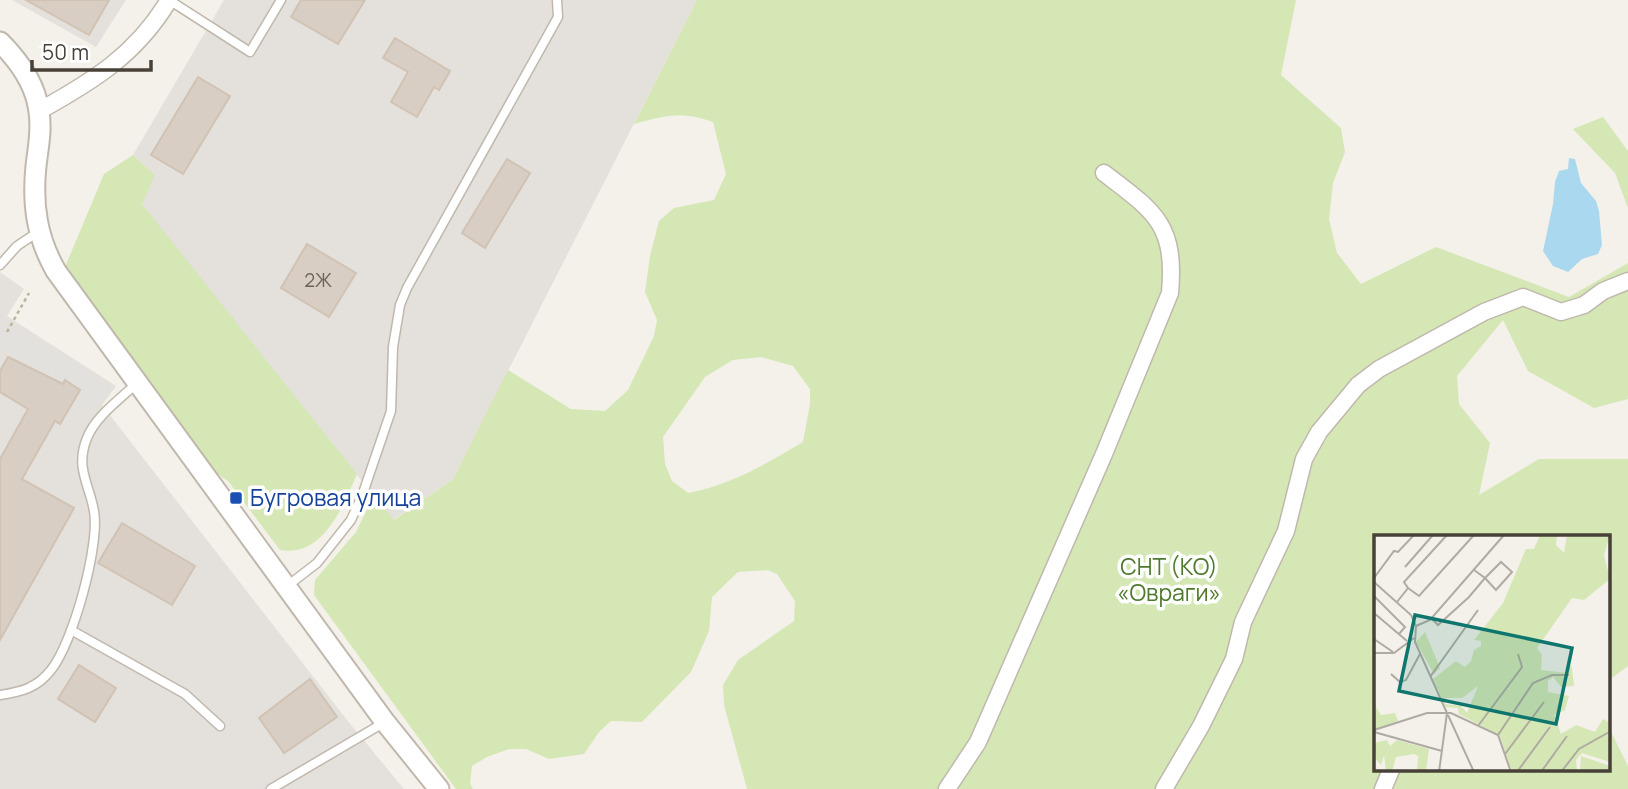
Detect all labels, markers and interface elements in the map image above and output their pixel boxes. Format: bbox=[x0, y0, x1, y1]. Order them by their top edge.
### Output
scale bar bbox=[32, 28, 150, 72]
text: 50 m bbox=[42, 38, 89, 66]
house number: 2Ж bbox=[304, 267, 332, 293]
place label: Бугровая улица bbox=[250, 481, 421, 513]
marker: Бугровая улица bbox=[228, 490, 244, 506]
inset map bbox=[1374, 535, 1610, 772]
park label: СНТ (КО) «Овраги» bbox=[1117, 550, 1221, 608]

